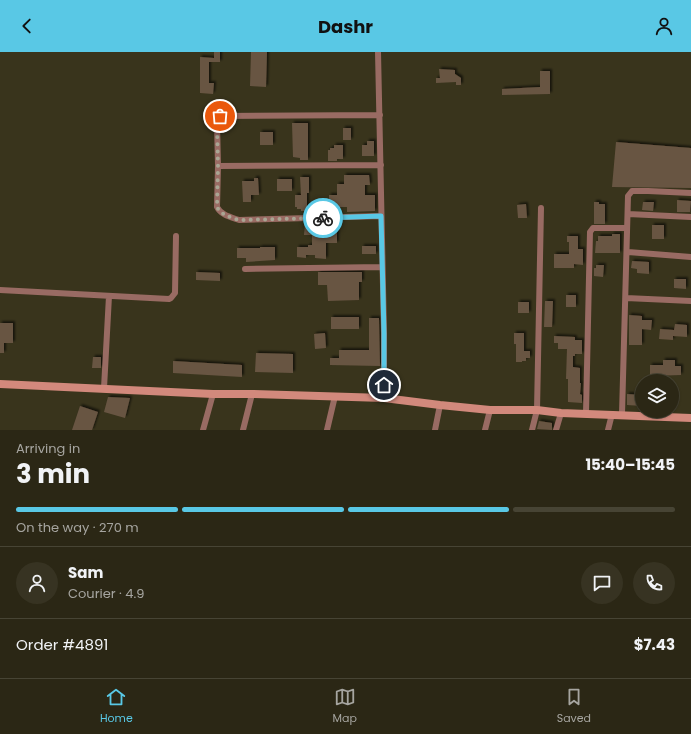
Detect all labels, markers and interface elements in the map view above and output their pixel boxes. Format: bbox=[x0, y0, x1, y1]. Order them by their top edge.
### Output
text: Dashr bbox=[318, 14, 373, 39]
icon: back bbox=[16, 15, 38, 37]
icon: person bbox=[653, 15, 675, 37]
pin bbox=[203, 99, 237, 133]
icon: bag bbox=[209, 105, 231, 127]
courier bbox=[303, 198, 343, 238]
icon: bike bbox=[312, 207, 334, 229]
pin bbox=[367, 368, 401, 402]
icon: home bbox=[373, 374, 395, 396]
map controls bbox=[635, 374, 679, 418]
button: layers bbox=[635, 374, 679, 418]
text: Arriving in bbox=[16, 439, 80, 458]
text: 15:40–15:45 bbox=[585, 454, 675, 475]
text: 3 min bbox=[16, 456, 90, 492]
text: On the way · 270 m bbox=[16, 518, 139, 537]
button: person bbox=[16, 562, 58, 604]
text: Sam bbox=[68, 562, 103, 583]
button: chat bbox=[581, 562, 623, 604]
button: phone bbox=[633, 562, 675, 604]
text: Courier · 4.9 bbox=[68, 584, 144, 603]
text: Order #4891 bbox=[16, 634, 108, 655]
text: $7.43 bbox=[634, 634, 675, 655]
tab: Home bbox=[100, 686, 133, 727]
tab: Map bbox=[333, 686, 357, 727]
tab: Saved bbox=[557, 686, 591, 727]

